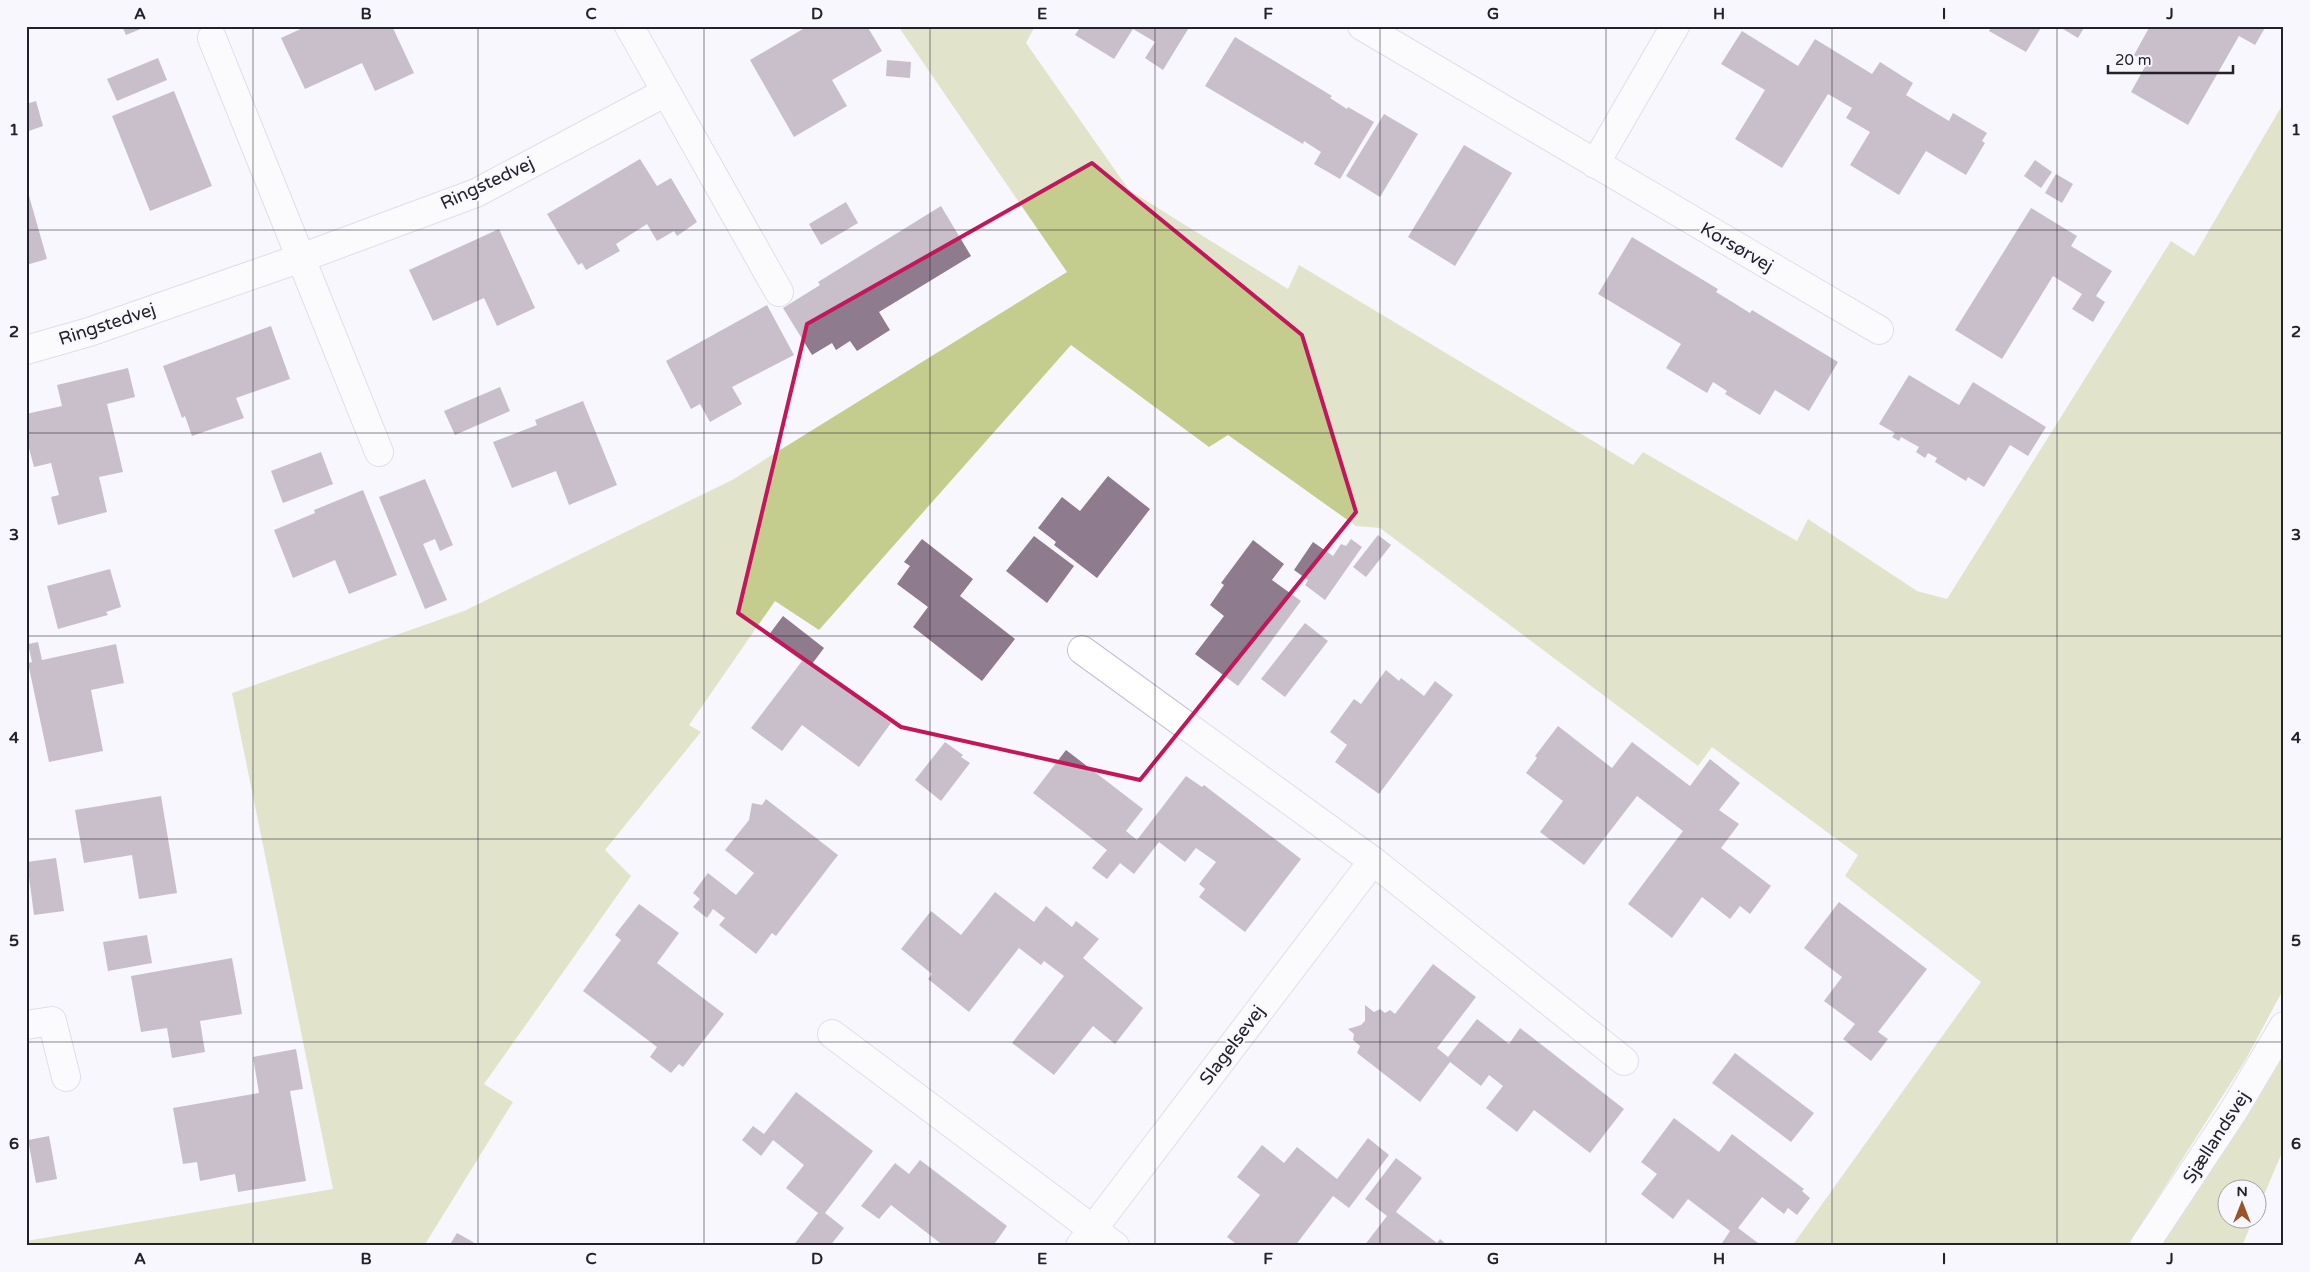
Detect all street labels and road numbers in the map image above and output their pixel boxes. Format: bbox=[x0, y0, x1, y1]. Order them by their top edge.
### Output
street label: Ringstedvej bbox=[437, 152, 537, 214]
street label: Korsørvej bbox=[1697, 217, 1777, 277]
street label: Ringstedvej bbox=[56, 298, 158, 350]
street label: Slagelsevej bbox=[1195, 1001, 1269, 1089]
street label: Sjællandsvej bbox=[2178, 1087, 2254, 1187]

